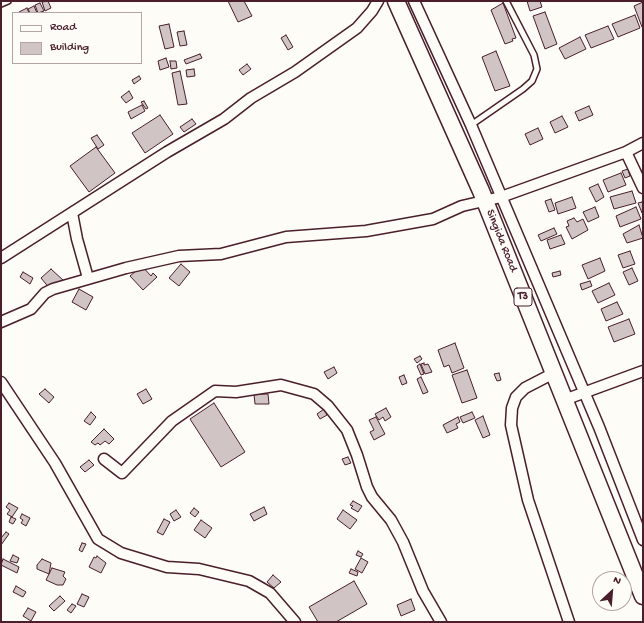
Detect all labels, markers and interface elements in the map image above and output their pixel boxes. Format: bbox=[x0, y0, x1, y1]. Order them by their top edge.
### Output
legend bbox=[12, 12, 142, 64]
text: Road bbox=[50, 21, 76, 35]
text: Building bbox=[50, 41, 89, 55]
street label: Singida Road bbox=[482, 208, 520, 274]
road number: T3 bbox=[514, 288, 532, 306]
north arrow bbox=[592, 571, 632, 611]
text: N bbox=[611, 574, 623, 588]

